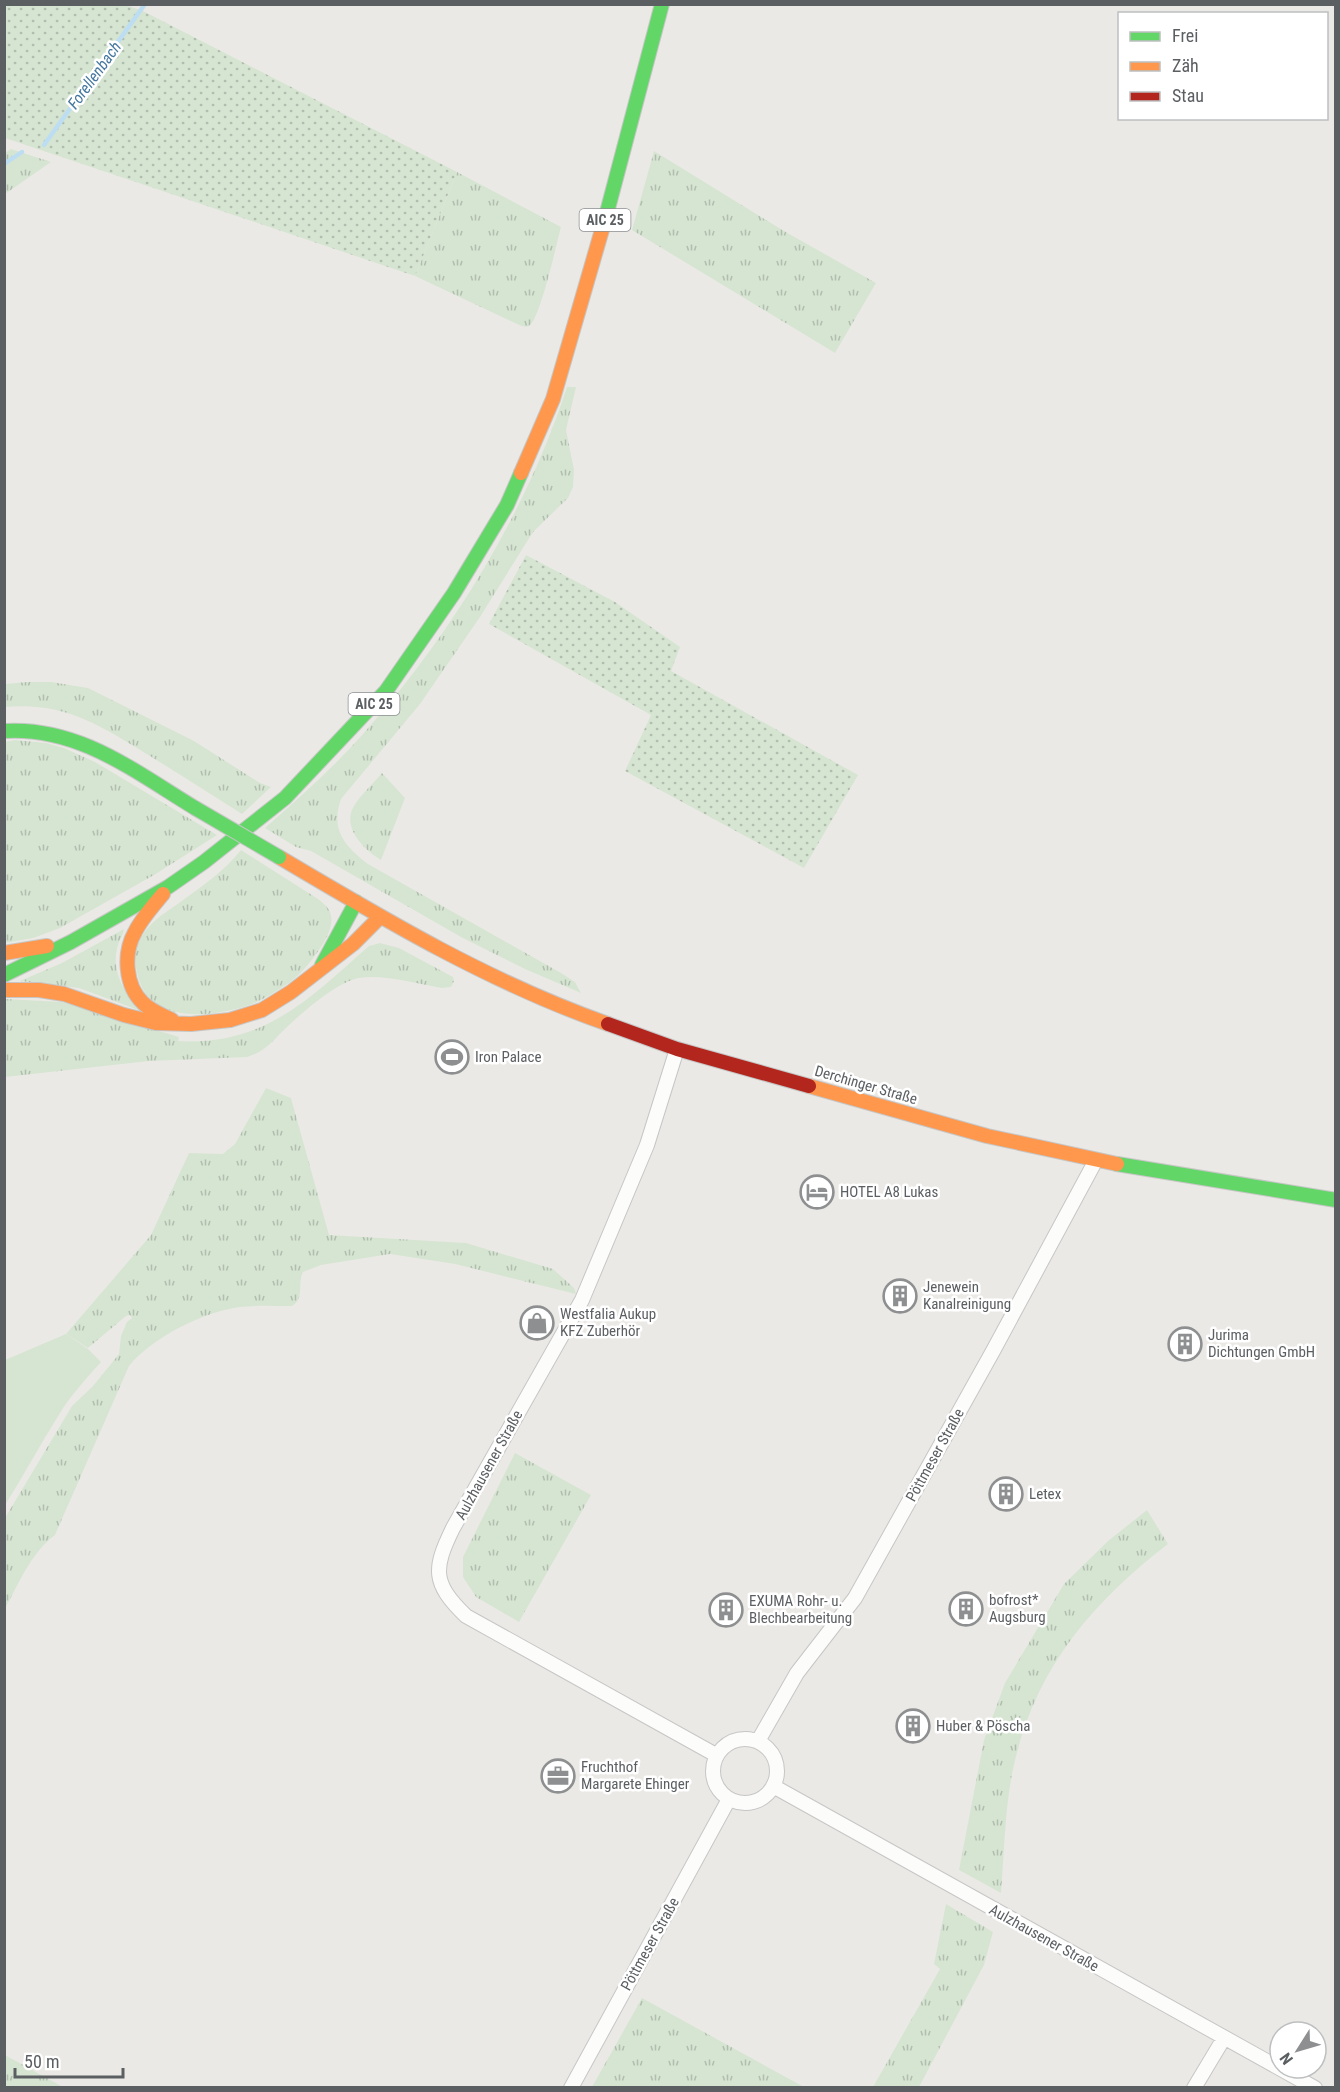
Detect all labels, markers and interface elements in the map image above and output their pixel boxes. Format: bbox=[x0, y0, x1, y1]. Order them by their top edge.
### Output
legend bbox=[1118, 12, 1328, 120]
text: Frei bbox=[1172, 25, 1198, 46]
water label: Forellenbach bbox=[64, 38, 125, 113]
text: Zäh bbox=[1172, 55, 1199, 76]
text: Stau bbox=[1172, 85, 1204, 106]
road number: AIC 25 bbox=[580, 209, 630, 231]
road number: AIC 25 bbox=[348, 693, 400, 715]
sports icon: Iron Palace bbox=[434, 1039, 470, 1075]
place label: Iron Palace bbox=[475, 1048, 541, 1066]
street label: Derchinger Straße bbox=[813, 1062, 919, 1108]
hotel icon: HOTEL A8 Lukas bbox=[799, 1174, 835, 1210]
place label: HOTEL A8 Lukas bbox=[840, 1183, 938, 1201]
building icon: Jenewein Kanalreinigung bbox=[882, 1278, 918, 1314]
place label: Jenewein Kanalreinigung bbox=[923, 1278, 1011, 1313]
shop icon: Westfalia Aukup KFZ Zuberhör bbox=[519, 1305, 555, 1341]
place label: Westfalia Aukup KFZ Zuberhör bbox=[560, 1305, 656, 1340]
building icon: Jurima Dichtungen GmbH bbox=[1167, 1326, 1203, 1362]
place label: Jurima Dichtungen GmbH bbox=[1208, 1326, 1315, 1361]
street label: Pöttmeser Straße bbox=[902, 1405, 968, 1505]
street label: Aulzhausener Straße bbox=[451, 1407, 527, 1523]
building icon: Letex bbox=[988, 1476, 1024, 1512]
place label: Letex bbox=[1029, 1485, 1062, 1503]
building icon: bofrost* Augsburg bbox=[948, 1591, 984, 1627]
place label: bofrost* Augsburg bbox=[989, 1591, 1046, 1626]
building icon: EXUMA Rohr- u. Blechbearbeitung bbox=[708, 1592, 744, 1628]
place label: EXUMA Rohr- u. Blechbearbeitung bbox=[749, 1592, 852, 1627]
building icon: Huber & Pöscha bbox=[895, 1708, 931, 1744]
place label: Huber & Pöscha bbox=[936, 1717, 1031, 1735]
office icon: Fruchthof Margarete Ehinger bbox=[540, 1758, 576, 1794]
place label: Fruchthof Margarete Ehinger bbox=[581, 1758, 690, 1793]
street label: Pöttmeser Straße bbox=[617, 1894, 683, 1994]
street label: Aulzhausener Straße bbox=[986, 1900, 1102, 1976]
north arrow bbox=[1268, 2020, 1328, 2080]
scale bar bbox=[15, 2041, 123, 2079]
text: N bbox=[1276, 2049, 1297, 2068]
text: 50 m bbox=[24, 2051, 59, 2072]

